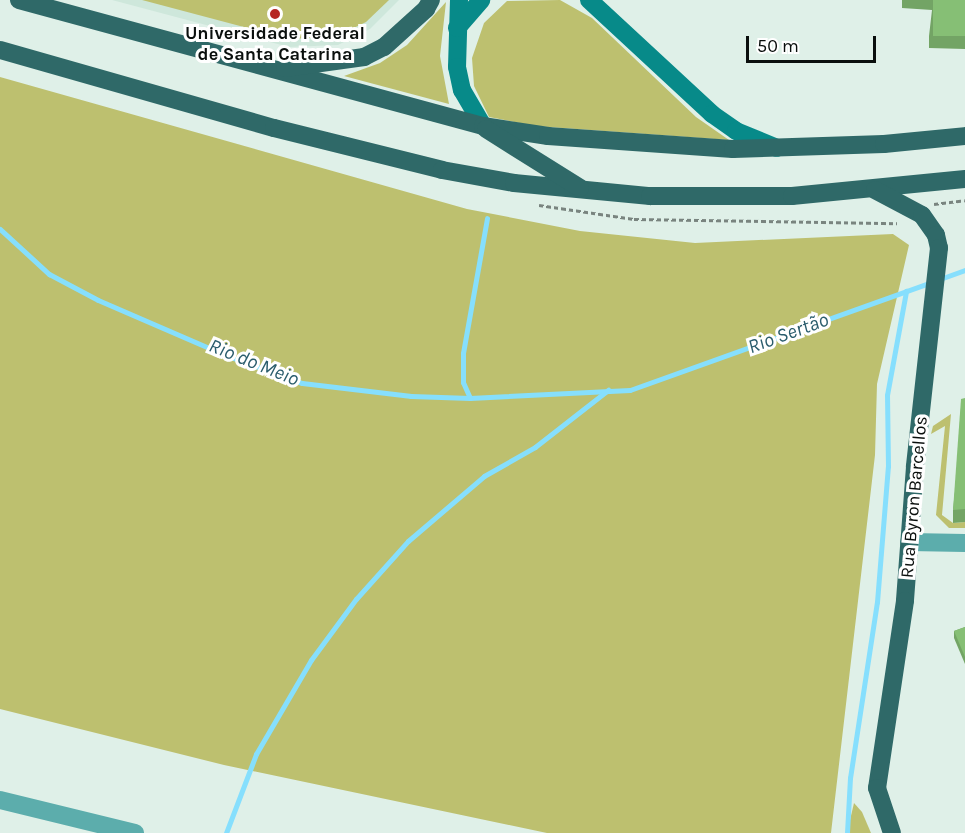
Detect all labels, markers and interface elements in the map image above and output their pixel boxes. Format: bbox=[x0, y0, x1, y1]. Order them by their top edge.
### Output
marker: Universidade Federal de Santa Catarina bbox=[268, 7, 282, 21]
place label: Universidade Federal de Santa Catarina bbox=[185, 23, 365, 66]
scale bar bbox=[749, 24, 880, 62]
text: 50 m bbox=[757, 35, 799, 57]
water label: Rio Sertão bbox=[744, 307, 832, 359]
water label: Rio do Meio bbox=[205, 333, 303, 391]
street label: Rua Byron Barcellos bbox=[896, 415, 932, 579]

